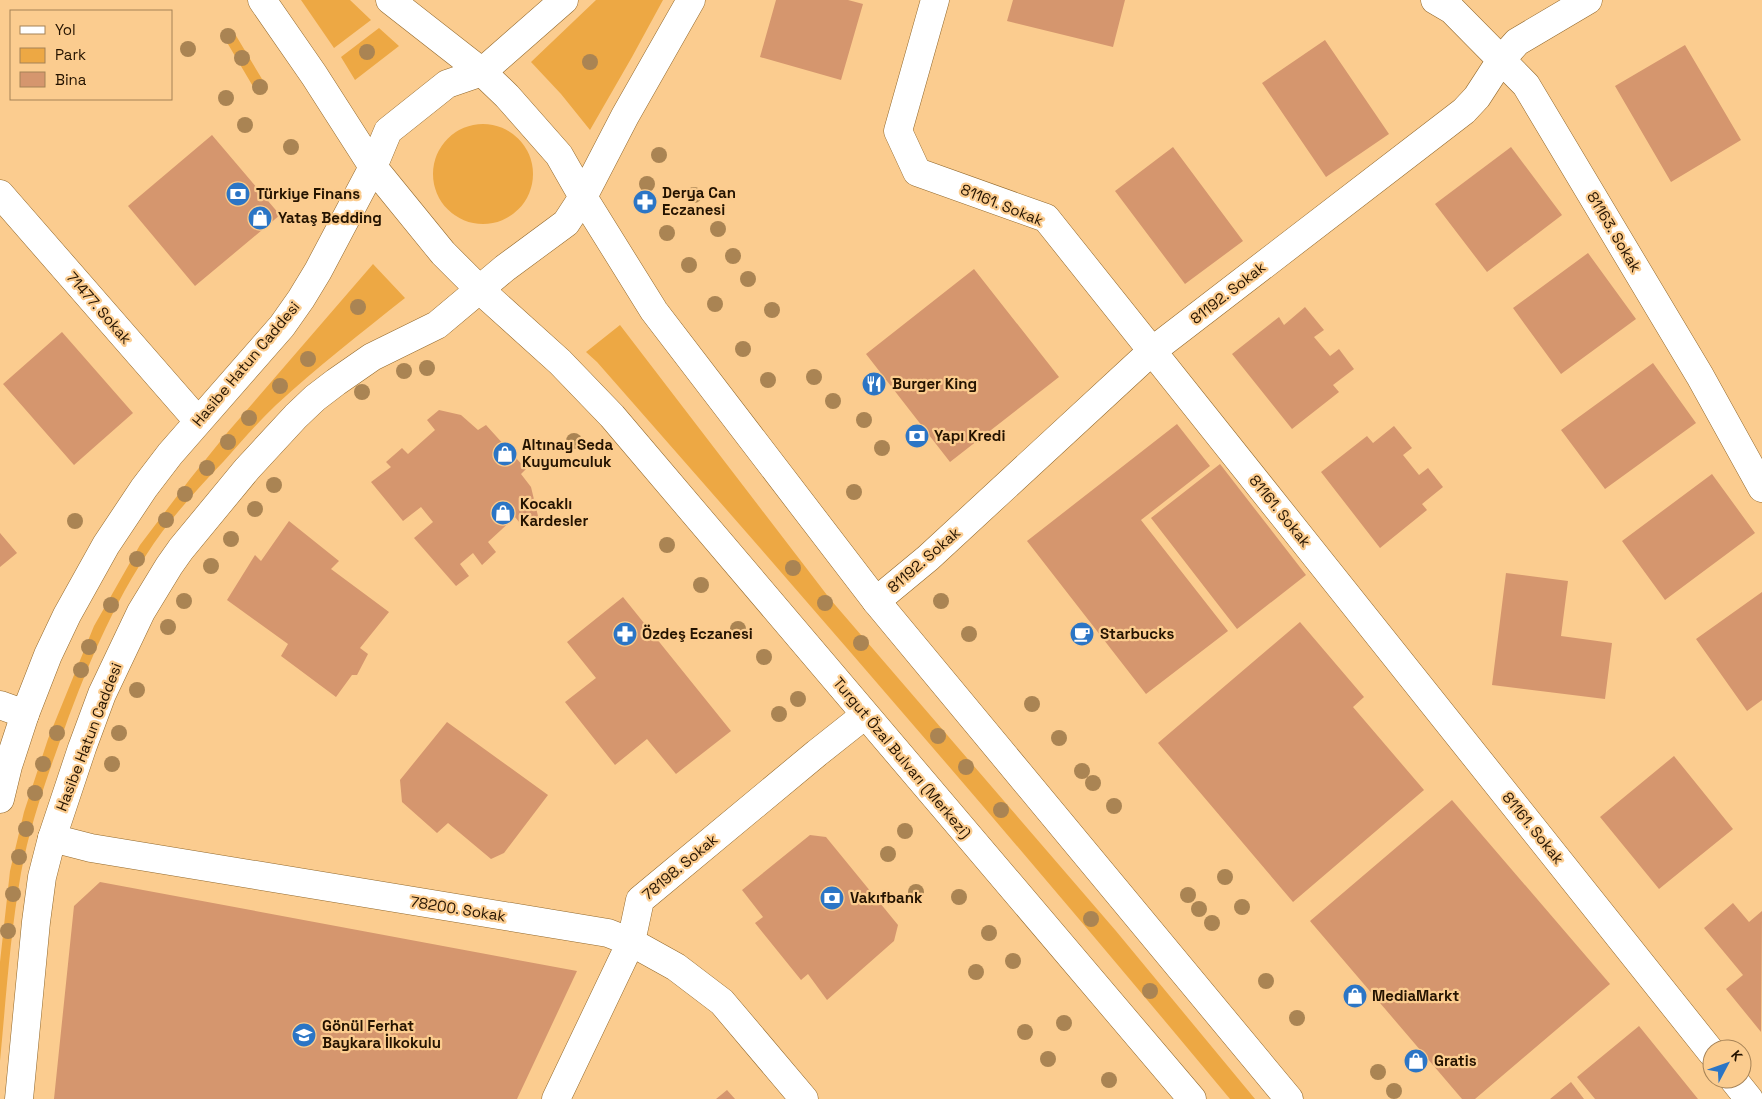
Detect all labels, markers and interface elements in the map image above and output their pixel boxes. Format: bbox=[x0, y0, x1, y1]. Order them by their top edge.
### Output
legend bbox=[10, 10, 172, 100]
text: Yol bbox=[55, 20, 76, 39]
text: Park bbox=[55, 45, 86, 64]
text: Bina bbox=[55, 70, 87, 89]
street label: 81161. Sokak bbox=[958, 179, 1046, 230]
bank icon: Türkiye Finans bbox=[225, 181, 251, 207]
place label: Derya Can Eczanesi bbox=[662, 183, 736, 219]
place label: Türkiye Finans bbox=[256, 184, 360, 203]
street label: 81163. Sokak bbox=[1583, 188, 1646, 275]
pharmacy icon: Derya Can Eczanesi bbox=[632, 189, 658, 215]
shop icon: Yataş Bedding bbox=[247, 205, 273, 231]
place label: Yataş Bedding bbox=[278, 208, 382, 227]
street label: 81192. Sokak bbox=[1186, 257, 1269, 328]
street label: 71477. Sokak bbox=[63, 268, 136, 348]
street label: Hasibe Hatun Caddesi bbox=[188, 297, 303, 430]
restaurant icon: Burger King bbox=[861, 371, 887, 397]
place label: Burger King bbox=[892, 374, 977, 393]
bank icon: Yapı Kredi bbox=[904, 423, 930, 449]
place label: Yapı Kredi bbox=[934, 426, 1005, 445]
place label: Altınay Seda Kuyumculuk bbox=[522, 435, 613, 471]
shop icon: Altınay Seda Kuyumculuk bbox=[492, 441, 518, 467]
street label: 81161. Sokak bbox=[1245, 471, 1315, 551]
place label: Kocaklı Kardesler bbox=[520, 494, 588, 530]
shop icon: Kocaklı Kardesler bbox=[490, 500, 516, 526]
street label: 81192. Sokak bbox=[883, 523, 964, 596]
pharmacy icon: Özdeş Eczanesi bbox=[612, 621, 638, 647]
cafe icon: Starbucks bbox=[1069, 621, 1095, 647]
place label: Özdeş Eczanesi bbox=[642, 624, 753, 643]
place label: Starbucks bbox=[1100, 624, 1174, 643]
street label: Hasibe Hatun Caddesi bbox=[51, 660, 126, 814]
street label: Turgut Özal Bulvarı (Merkezi) bbox=[829, 673, 975, 843]
street label: 81161. Sokak bbox=[1498, 788, 1568, 868]
street label: 78198. Sokak bbox=[638, 830, 721, 904]
bank icon: Vakıfbank bbox=[819, 885, 845, 911]
place label: Vakıfbank bbox=[850, 888, 923, 907]
street label: 78200. Sokak bbox=[409, 892, 507, 925]
shop icon: MediaMarkt bbox=[1342, 983, 1368, 1009]
place label: MediaMarkt bbox=[1372, 986, 1459, 1005]
place label: Gönül Ferhat Baykara İlkokulu bbox=[322, 1016, 441, 1052]
school or university icon: Gönül Ferhat Baykara İlkokulu bbox=[291, 1022, 317, 1048]
north arrow bbox=[1702, 1039, 1752, 1089]
text: K bbox=[1727, 1046, 1747, 1065]
shop icon: Gratis bbox=[1403, 1048, 1429, 1074]
place label: Gratis bbox=[1434, 1051, 1477, 1070]

